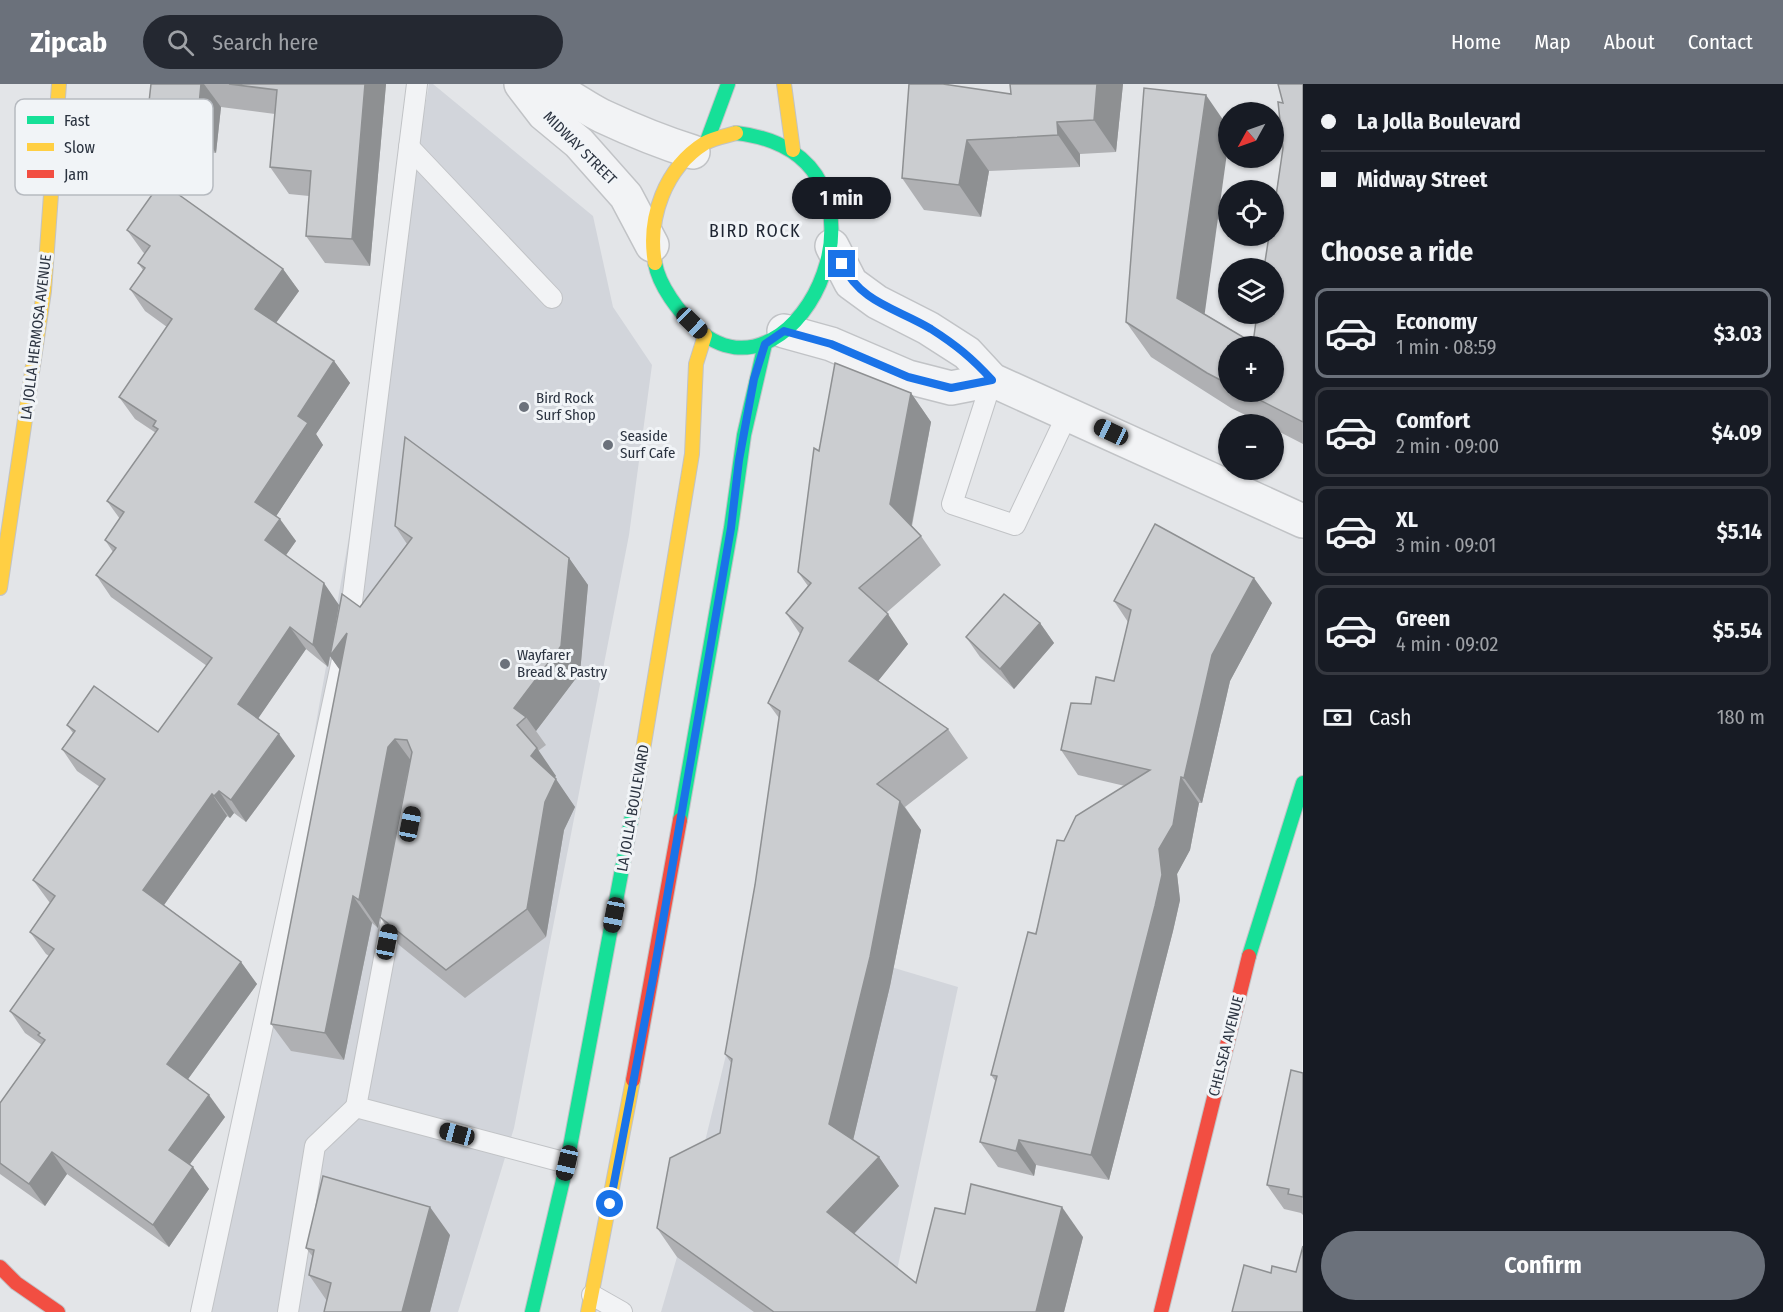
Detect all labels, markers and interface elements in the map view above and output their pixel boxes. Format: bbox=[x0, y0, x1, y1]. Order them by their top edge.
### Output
search box bbox=[143, 15, 563, 69]
text: Zipcab bbox=[30, 26, 107, 59]
icon: search bbox=[164, 26, 197, 59]
text: Search here bbox=[212, 29, 318, 56]
text: Home bbox=[1451, 29, 1501, 55]
text: Map bbox=[1534, 29, 1571, 55]
text: About bbox=[1604, 29, 1655, 55]
text: Contact bbox=[1688, 29, 1753, 55]
legend bbox=[15, 99, 213, 195]
north arrow bbox=[1218, 102, 1284, 168]
map controls bbox=[1218, 102, 1284, 480]
street label: MIDWAY STREET bbox=[540, 108, 620, 188]
text: La Jolla Boulevard bbox=[1357, 108, 1521, 135]
text: Fast bbox=[64, 111, 91, 130]
text: Slow bbox=[64, 138, 95, 157]
text: Jam bbox=[64, 165, 89, 184]
text: Midway Street bbox=[1357, 166, 1488, 193]
callout: 1 min bbox=[792, 177, 892, 219]
button: locate bbox=[1218, 180, 1284, 246]
text: 1 min bbox=[820, 186, 863, 210]
district label: BIRD ROCK bbox=[709, 220, 801, 242]
text: Choose a ride bbox=[1321, 236, 1473, 268]
route end bbox=[828, 250, 855, 277]
street label: LA JOLLA HERMOSA AVENUE bbox=[17, 253, 55, 421]
button: layers bbox=[1218, 258, 1284, 324]
car bbox=[673, 304, 711, 342]
icon: car bbox=[1324, 306, 1378, 360]
text: Economy bbox=[1396, 308, 1477, 335]
text: $3.03 bbox=[1714, 320, 1762, 347]
text: 1 min · 08:59 bbox=[1396, 335, 1496, 359]
button: + bbox=[1218, 336, 1284, 402]
place label: Bird Rock Surf Shop bbox=[536, 389, 596, 424]
marker: Bird Rock Surf Shop bbox=[517, 400, 531, 414]
icon: car bbox=[1324, 405, 1378, 459]
text: Comfort bbox=[1396, 407, 1470, 434]
button: − bbox=[1218, 414, 1284, 480]
car bbox=[1091, 416, 1131, 448]
text: $4.09 bbox=[1712, 419, 1762, 446]
place label: Seaside Surf Cafe bbox=[620, 427, 675, 462]
text: 2 min · 09:00 bbox=[1396, 434, 1499, 458]
marker: Seaside Surf Cafe bbox=[601, 438, 615, 452]
icon: car bbox=[1324, 504, 1378, 558]
text: XL bbox=[1396, 506, 1418, 533]
text: $5.14 bbox=[1717, 518, 1762, 545]
text: 3 min · 09:01 bbox=[1396, 533, 1496, 557]
icon: car bbox=[1324, 603, 1378, 657]
text: Green bbox=[1396, 605, 1450, 632]
text: $5.54 bbox=[1713, 617, 1762, 644]
text: 4 min · 09:02 bbox=[1396, 632, 1498, 656]
place label: Wayfarer Bread & Pastry bbox=[517, 646, 608, 681]
marker: Wayfarer Bread & Pastry bbox=[498, 657, 512, 671]
icon: cash bbox=[1321, 701, 1354, 734]
text: Cash bbox=[1369, 704, 1412, 731]
text: 180 m bbox=[1717, 705, 1765, 729]
street label: LA JOLLA BOULEVARD bbox=[613, 743, 653, 873]
car bbox=[398, 805, 422, 843]
car bbox=[602, 896, 626, 934]
car bbox=[375, 923, 399, 961]
street label: CHELSEA AVENUE bbox=[1205, 994, 1247, 1098]
car bbox=[437, 1121, 477, 1147]
car bbox=[554, 1143, 580, 1183]
route start bbox=[596, 1190, 623, 1217]
button: Confirm bbox=[1321, 1231, 1765, 1300]

